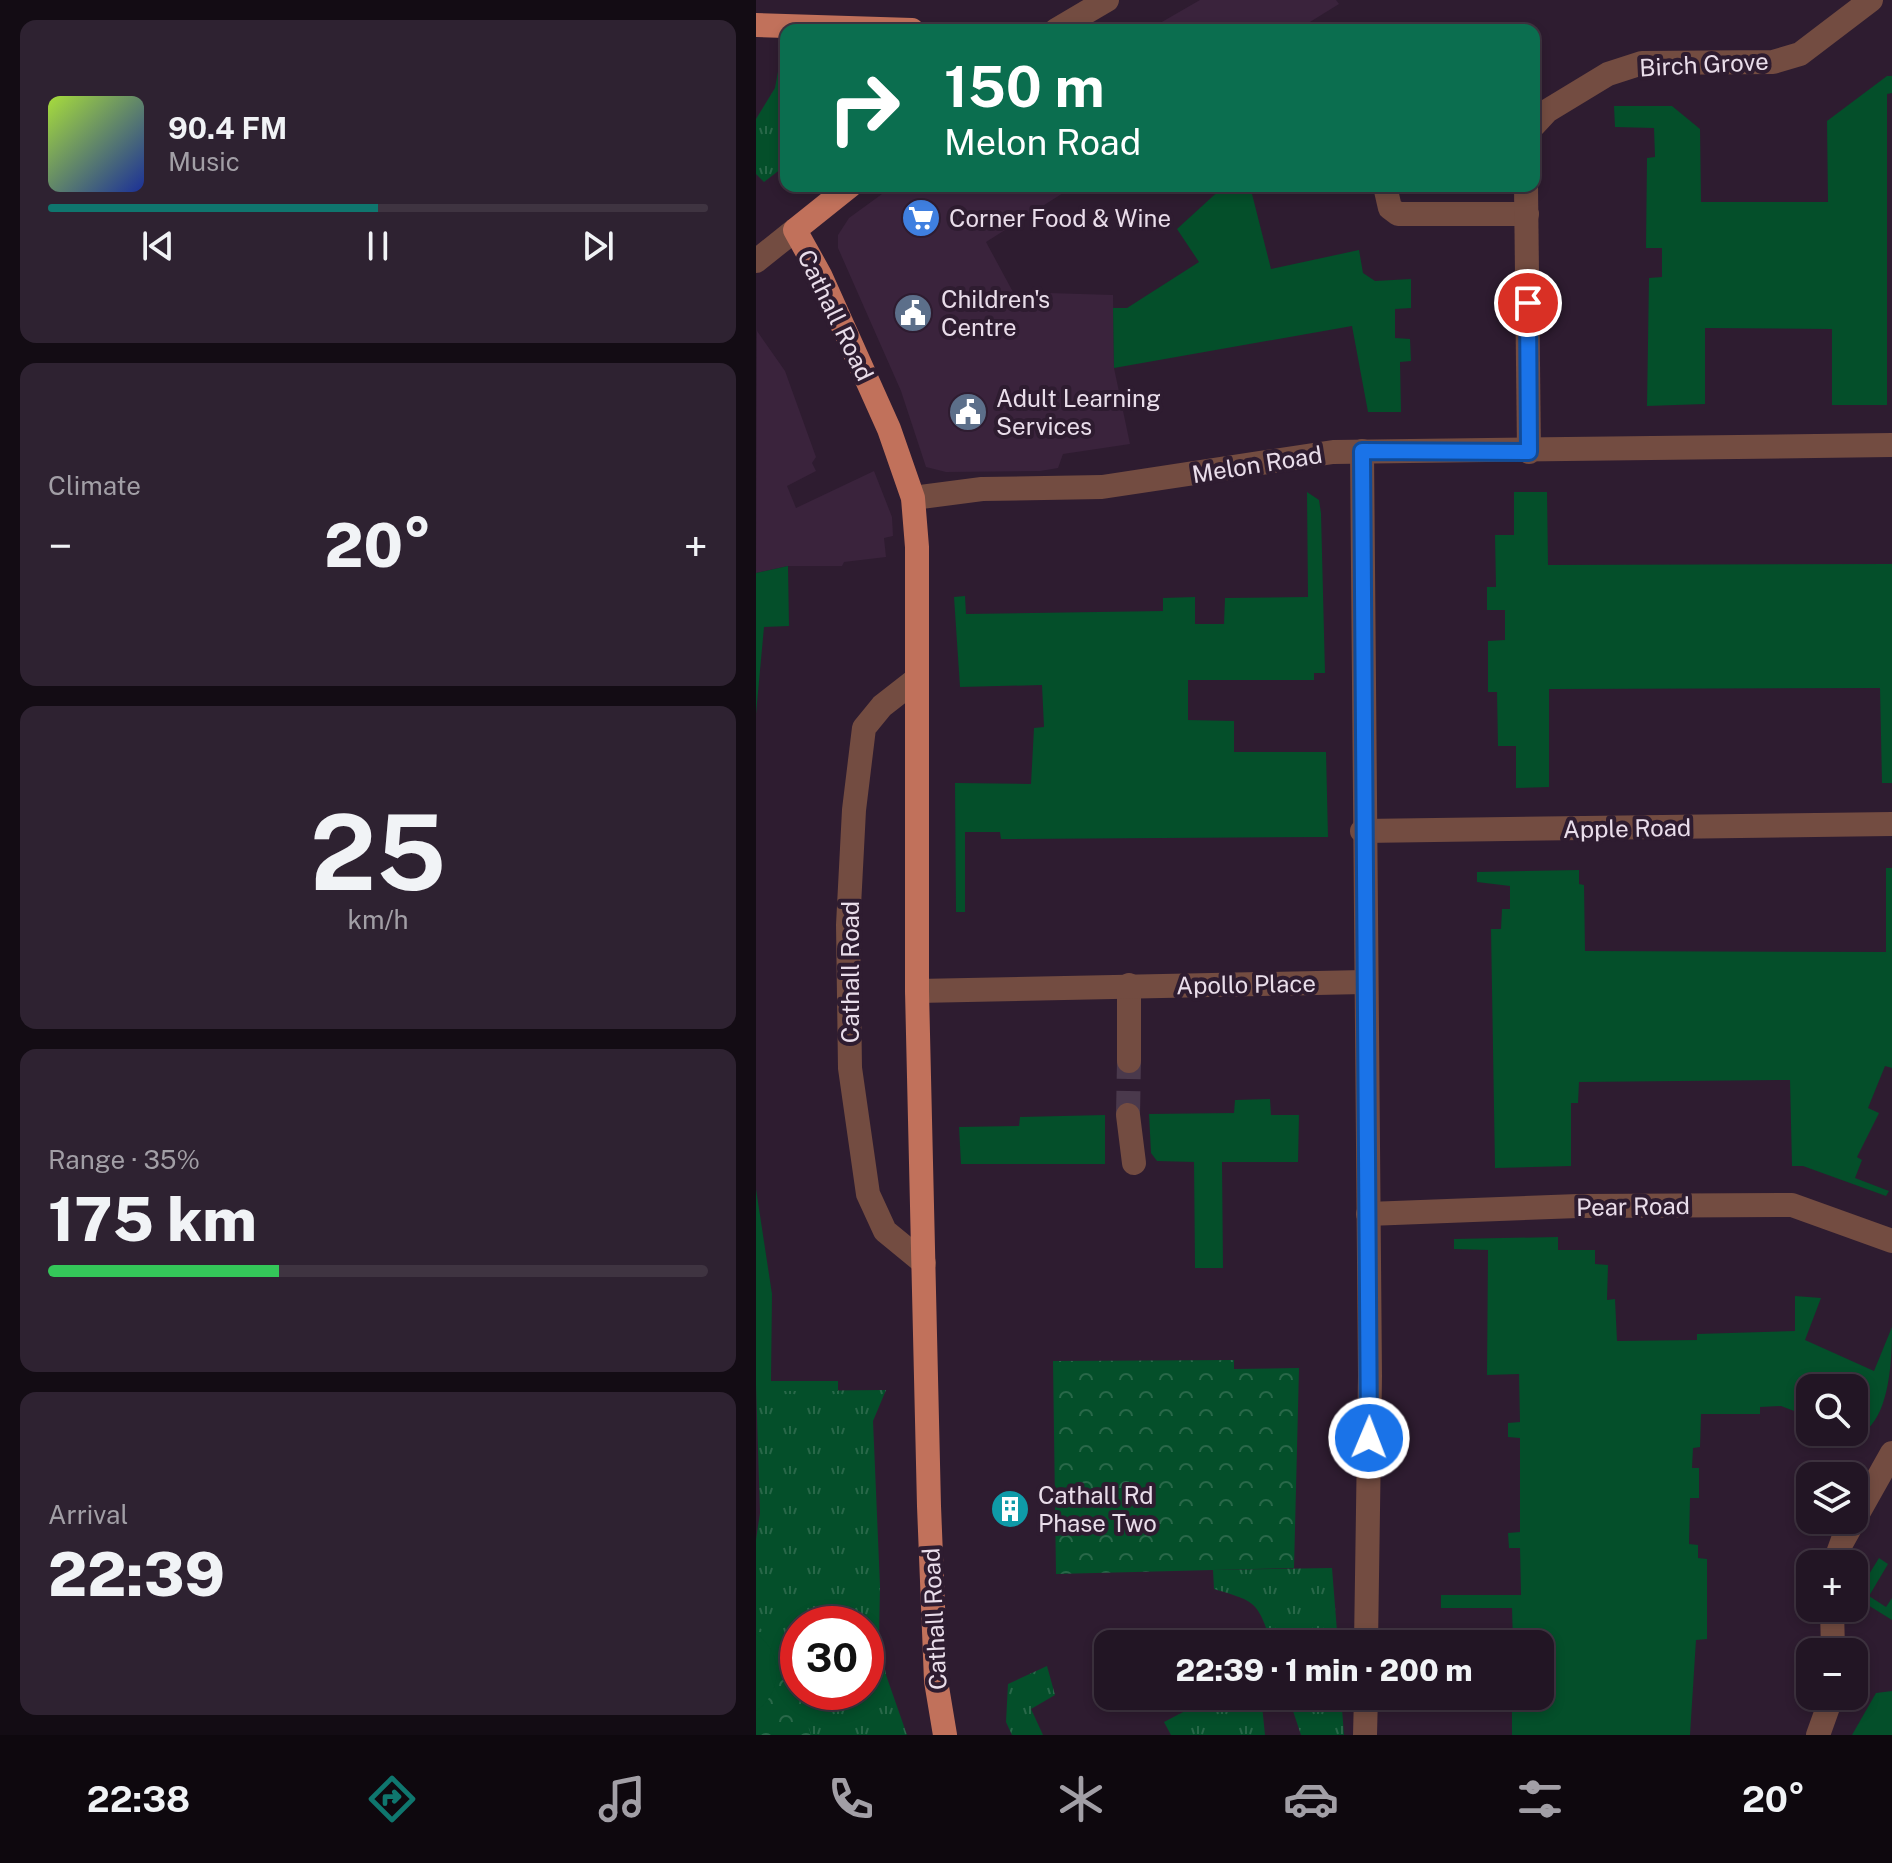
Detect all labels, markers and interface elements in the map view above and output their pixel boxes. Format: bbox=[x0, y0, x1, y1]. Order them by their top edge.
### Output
street label: Birch Grove bbox=[1639, 47, 1769, 81]
text: 150 m bbox=[944, 54, 1105, 120]
icon: right bbox=[812, 56, 916, 160]
text: 90.4 FM bbox=[168, 110, 287, 146]
text: Melon Road bbox=[944, 121, 1141, 163]
text: Music bbox=[168, 146, 240, 177]
supermarket icon: Corner Food & Wine bbox=[900, 197, 942, 239]
place label: Corner Food & Wine bbox=[949, 204, 1171, 232]
icon: previous bbox=[136, 224, 180, 268]
icon: pause bbox=[356, 224, 400, 268]
icon: next bbox=[576, 224, 620, 268]
street label: Cathall Road bbox=[792, 245, 880, 385]
pin bbox=[1494, 269, 1562, 337]
icon: arrive bbox=[1506, 281, 1550, 325]
place label: Children's Centre bbox=[941, 285, 1050, 341]
public building icon: Children's Centre bbox=[892, 292, 934, 334]
place label: Adult Learning Services bbox=[996, 384, 1161, 440]
public building icon: Adult Learning Services bbox=[947, 391, 989, 433]
street label: Melon Road bbox=[1190, 440, 1324, 488]
text: Climate bbox=[48, 470, 141, 501]
text: 20° bbox=[324, 510, 432, 581]
text: − bbox=[48, 520, 72, 572]
text: + bbox=[684, 520, 708, 572]
text: 25 bbox=[310, 791, 446, 913]
street label: Apple Road bbox=[1563, 813, 1691, 843]
street label: Cathall Road bbox=[836, 901, 864, 1043]
text: km/h bbox=[347, 904, 409, 935]
street label: Apollo Place bbox=[1176, 969, 1316, 999]
text: Range · 35% bbox=[48, 1144, 200, 1175]
text: 175 km bbox=[48, 1184, 257, 1255]
street label: Pear Road bbox=[1576, 1191, 1690, 1221]
map controls bbox=[1796, 1374, 1868, 1710]
button: search bbox=[1796, 1374, 1868, 1446]
position arrow bbox=[1327, 1396, 1411, 1480]
button: layers bbox=[1796, 1462, 1868, 1534]
place label: Cathall Rd Phase Two bbox=[1038, 1481, 1157, 1537]
building icon: Cathall Rd Phase Two bbox=[989, 1488, 1031, 1530]
text: Arrival bbox=[48, 1499, 128, 1530]
text: 22:39 bbox=[48, 1539, 225, 1610]
street label: Cathall Road bbox=[916, 1547, 952, 1691]
button: + bbox=[1796, 1550, 1868, 1622]
speed limit sign: 30 bbox=[780, 1606, 884, 1710]
button: − bbox=[1796, 1638, 1868, 1710]
text: 22:39 · 1 min · 200 m bbox=[1175, 1652, 1473, 1688]
icon: directions bbox=[364, 1771, 420, 1827]
icon: music bbox=[594, 1771, 650, 1827]
icon: phone bbox=[823, 1771, 879, 1827]
icon: climate bbox=[1053, 1771, 1109, 1827]
icon: car bbox=[1283, 1771, 1339, 1827]
icon: filters bbox=[1512, 1771, 1568, 1827]
text: 22:38 bbox=[87, 1778, 190, 1820]
text: 20° bbox=[1742, 1778, 1805, 1820]

